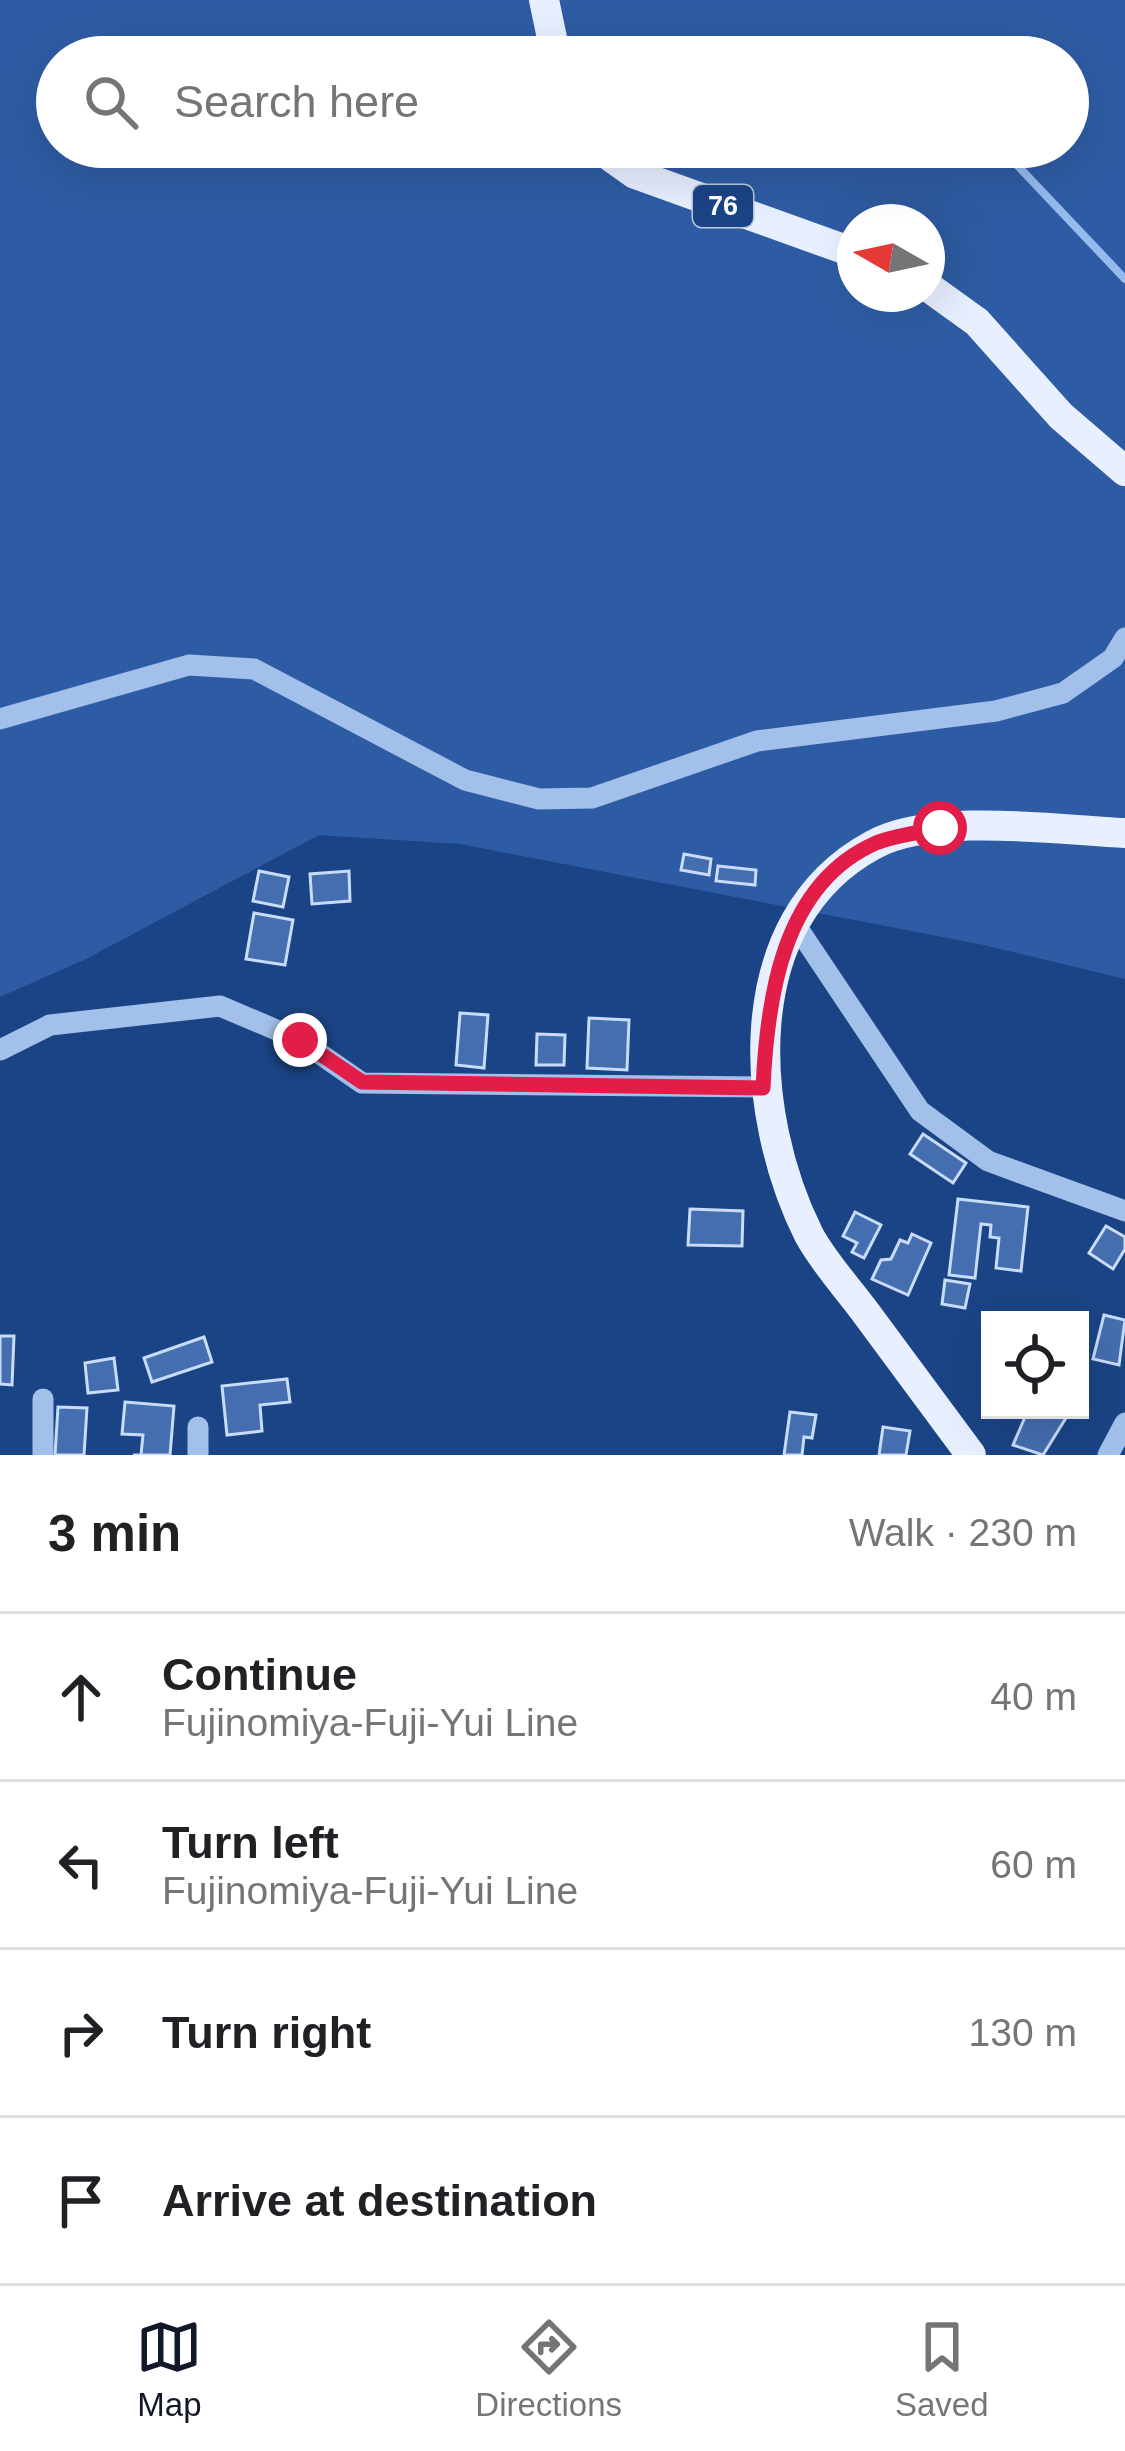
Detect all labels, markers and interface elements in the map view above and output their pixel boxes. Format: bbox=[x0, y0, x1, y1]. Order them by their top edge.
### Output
search box bbox=[36, 36, 1089, 168]
icon: search bbox=[78, 69, 144, 135]
text: Search here bbox=[174, 76, 419, 127]
road number: 76 bbox=[693, 185, 753, 227]
north arrow bbox=[837, 204, 945, 312]
route start bbox=[913, 801, 967, 855]
route end bbox=[273, 1013, 327, 1067]
map controls bbox=[981, 1311, 1089, 1419]
button: locate bbox=[981, 1311, 1089, 1419]
text: 3 min bbox=[48, 1505, 181, 1562]
text: Walk · 230 m bbox=[849, 1511, 1077, 1554]
text: Continue bbox=[162, 1649, 357, 1700]
icon: ahead bbox=[48, 1664, 114, 1730]
text: 40 m bbox=[990, 1675, 1077, 1718]
text: Fujinomiya-Fuji-Yui Line bbox=[162, 1701, 578, 1744]
text: Turn left bbox=[162, 1817, 339, 1868]
icon: left bbox=[48, 1832, 114, 1898]
text: 60 m bbox=[990, 1843, 1077, 1886]
text: Fujinomiya-Fuji-Yui Line bbox=[162, 1869, 578, 1912]
icon: right bbox=[48, 2000, 114, 2066]
text: Turn right bbox=[162, 2007, 371, 2058]
text: 130 m bbox=[969, 2011, 1077, 2054]
icon: arrive bbox=[48, 2168, 114, 2234]
text: Arrive at destination bbox=[162, 2175, 597, 2226]
tab: Map bbox=[136, 2314, 202, 2424]
tab: Directions bbox=[475, 2314, 622, 2424]
tab: Saved bbox=[895, 2314, 989, 2424]

